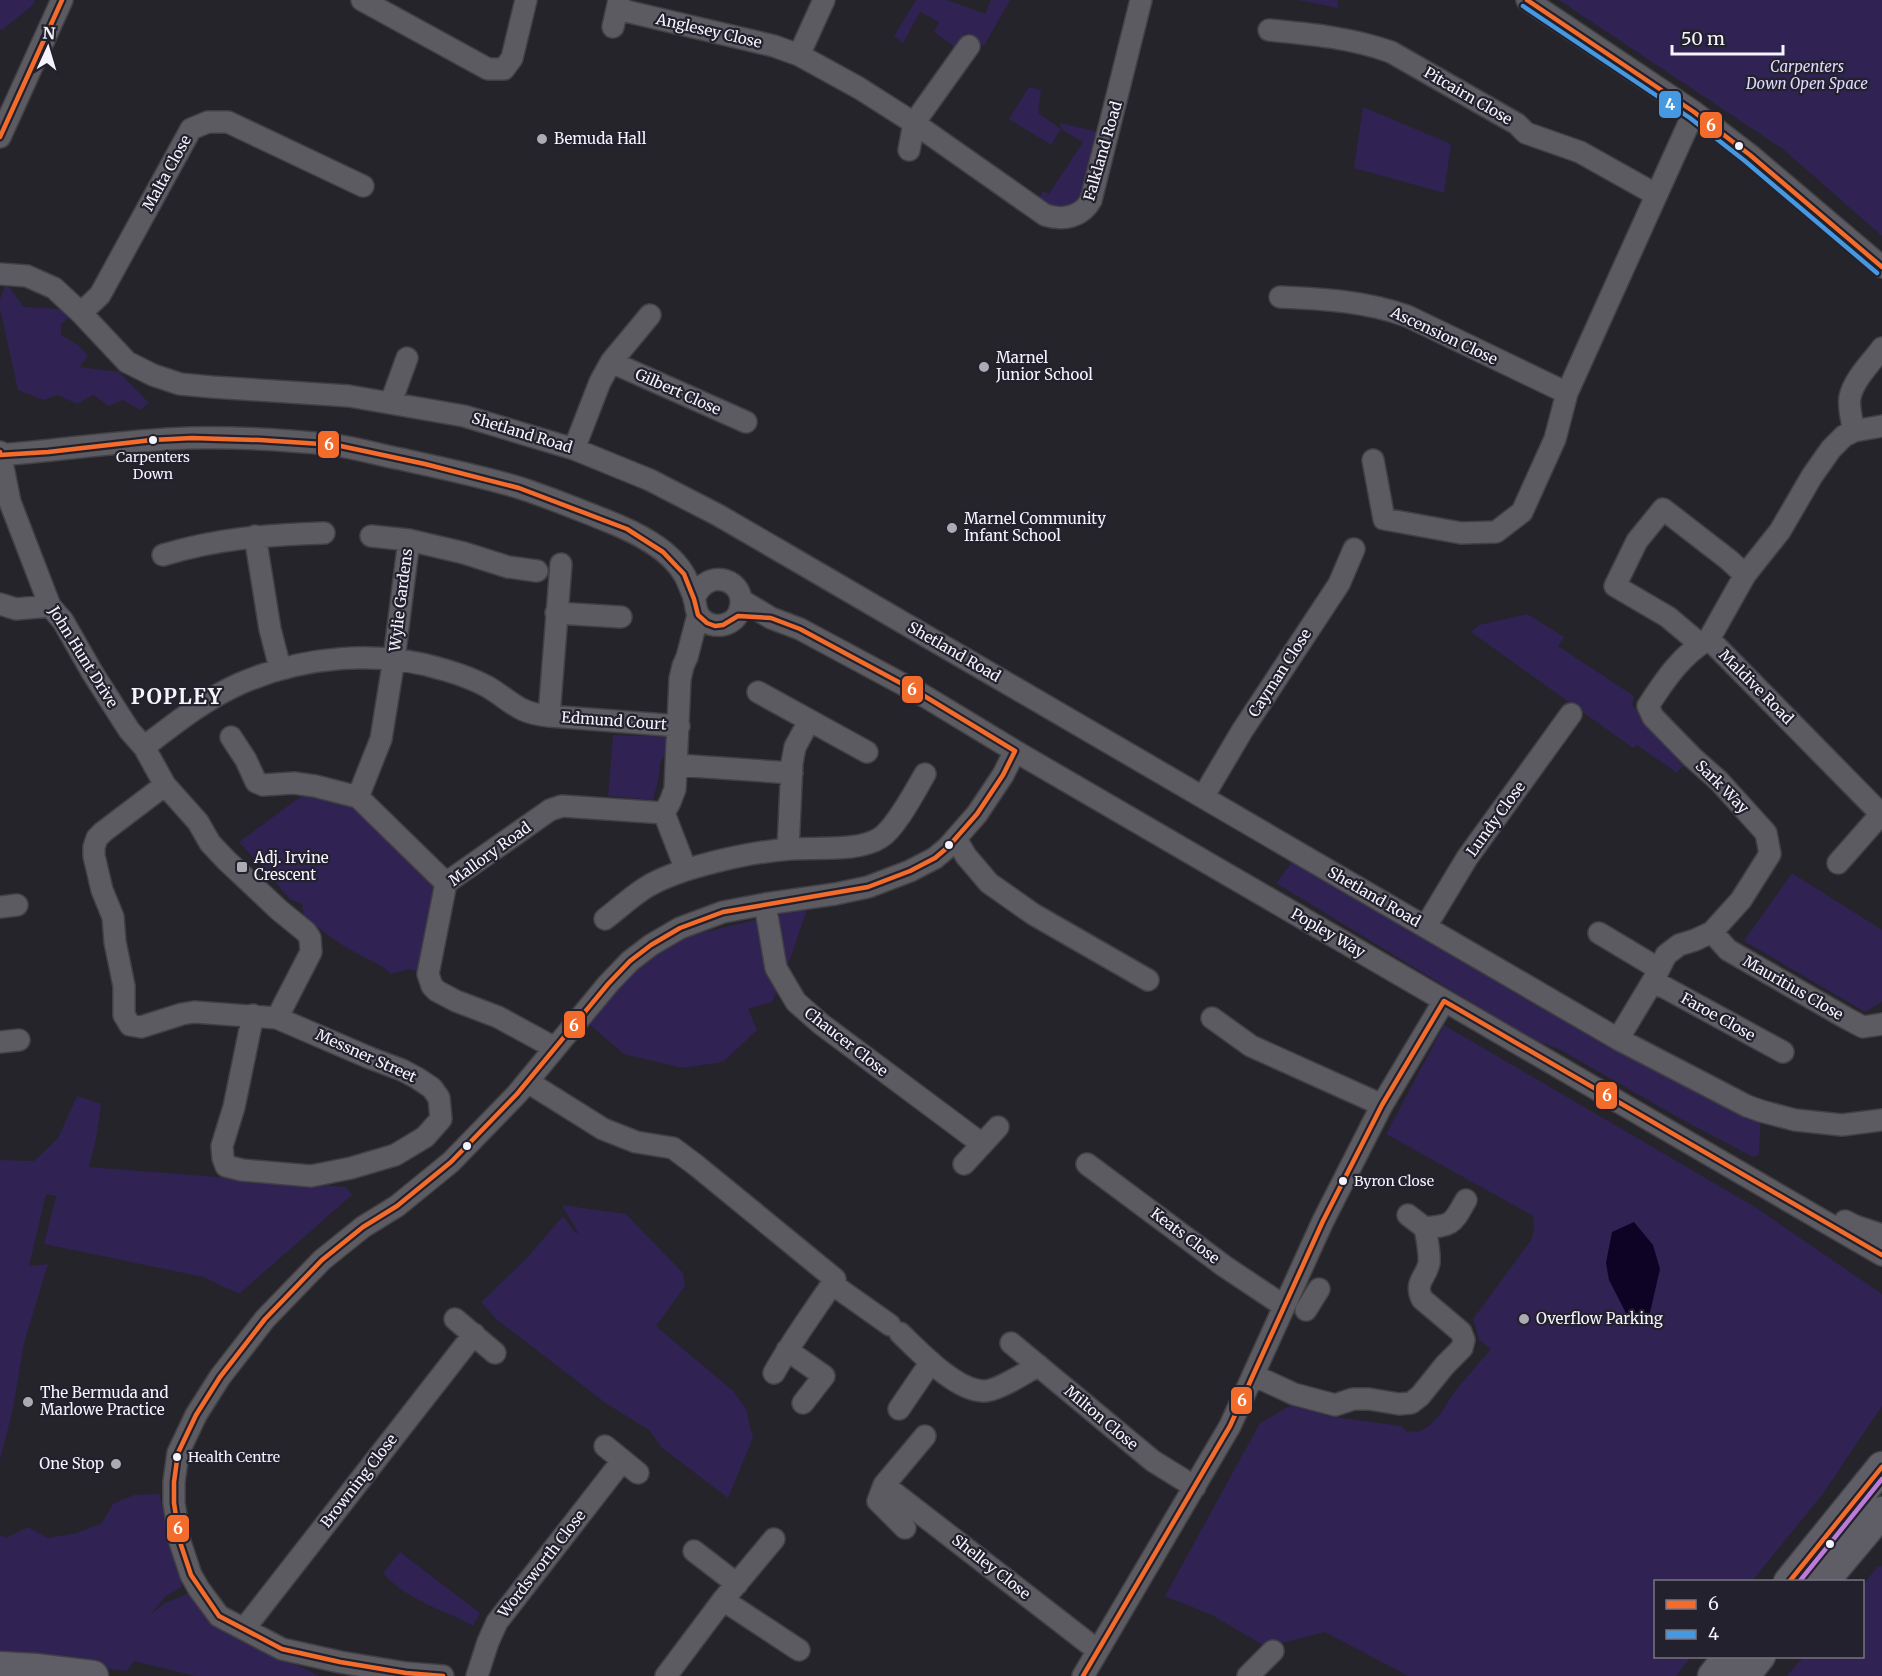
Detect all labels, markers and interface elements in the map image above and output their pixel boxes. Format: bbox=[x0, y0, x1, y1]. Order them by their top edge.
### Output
street label: Anglesey Close bbox=[653, 9, 764, 52]
north arrow bbox=[18, 18, 78, 78]
scale bar bbox=[1672, 18, 1783, 56]
text: N bbox=[42, 23, 56, 43]
text: 50 m bbox=[1681, 27, 1725, 50]
park label: Carpenters Down Open Space bbox=[1745, 57, 1868, 93]
street label: Pitcairn Close bbox=[1421, 63, 1516, 129]
line badge: 4 bbox=[1658, 90, 1682, 119]
text: 4 bbox=[1665, 94, 1675, 114]
street label: Falkland Road bbox=[1079, 99, 1126, 203]
line badge: 6 bbox=[1699, 111, 1723, 139]
text: 6 bbox=[1706, 115, 1716, 135]
place label: Bemuda Hall bbox=[554, 129, 647, 148]
street label: Malta Close bbox=[138, 132, 195, 214]
marker: Bemuda Hall bbox=[535, 132, 549, 146]
unlabelled marker bbox=[1733, 140, 1745, 152]
street label: Ascension Close bbox=[1387, 302, 1501, 369]
place label: Marnel Junior School bbox=[995, 348, 1093, 384]
marker: Marnel Junior School bbox=[977, 360, 991, 374]
street label: Gilbert Close bbox=[632, 364, 724, 419]
street label: Shetland Road bbox=[470, 408, 575, 457]
line badge: 6 bbox=[317, 430, 340, 459]
marker: Carpenters Down bbox=[147, 434, 159, 446]
text: 6 bbox=[324, 434, 334, 454]
place label: Carpenters Down bbox=[116, 448, 190, 483]
place label: Marnel Community Infant School bbox=[964, 509, 1106, 545]
marker: Marnel Community Infant School bbox=[945, 521, 959, 535]
street label: Wylie Gardens bbox=[385, 547, 416, 653]
street label: John Hunt Drive bbox=[44, 602, 122, 711]
street label: Shetland Road bbox=[904, 617, 1004, 686]
street label: Cayman Close bbox=[1244, 625, 1315, 720]
street label: Maldive Road bbox=[1715, 645, 1798, 728]
line badge: 6 bbox=[901, 675, 924, 704]
text: 6 bbox=[907, 679, 917, 699]
district label: POPLEY bbox=[131, 683, 223, 710]
street label: Edmund Court bbox=[561, 707, 667, 734]
street label: Sark Way bbox=[1692, 756, 1753, 817]
street label: Lundy Close bbox=[1462, 777, 1529, 860]
street label: Mallory Road bbox=[445, 818, 534, 890]
unlabelled marker bbox=[943, 839, 955, 851]
place label: Adj. Irvine Crescent bbox=[253, 848, 329, 884]
marker: Adj. Irvine Crescent bbox=[235, 860, 249, 874]
street label: Shetland Road bbox=[1324, 862, 1424, 931]
street label: Popley Way bbox=[1288, 904, 1369, 962]
street label: Mauritius Close bbox=[1740, 951, 1847, 1024]
street label: Faroe Close bbox=[1678, 988, 1759, 1045]
street label: Chaucer Close bbox=[801, 1003, 892, 1080]
line badge: 6 bbox=[563, 1010, 586, 1039]
text: 6 bbox=[569, 1015, 579, 1035]
street label: Messner Street bbox=[313, 1025, 420, 1086]
line badge: 6 bbox=[1595, 1081, 1618, 1110]
text: 6 bbox=[1602, 1085, 1612, 1105]
unlabelled marker bbox=[461, 1140, 473, 1152]
place label: Byron Close bbox=[1354, 1172, 1434, 1190]
marker: Byron Close bbox=[1337, 1175, 1349, 1187]
street label: Keats Close bbox=[1147, 1204, 1224, 1268]
place label: Overflow Parking bbox=[1536, 1309, 1663, 1328]
marker: Overflow Parking bbox=[1517, 1312, 1531, 1326]
street label: Milton Close bbox=[1061, 1381, 1142, 1454]
place label: The Bermuda and Marlowe Practice bbox=[40, 1383, 168, 1419]
line badge: 6 bbox=[1230, 1386, 1253, 1415]
text: 6 bbox=[1237, 1390, 1247, 1410]
marker: The Bermuda and Marlowe Practice bbox=[21, 1395, 35, 1409]
street label: Browning Close bbox=[316, 1430, 401, 1531]
place label: Health Centre bbox=[188, 1448, 280, 1466]
marker: Health Centre bbox=[171, 1451, 183, 1463]
place label: One Stop bbox=[39, 1454, 104, 1473]
marker: One Stop bbox=[109, 1457, 123, 1471]
street label: Wordsworth Close bbox=[493, 1506, 590, 1622]
line badge: 6 bbox=[166, 1514, 190, 1543]
text: 6 bbox=[173, 1518, 183, 1538]
street label: Shelley Close bbox=[948, 1530, 1034, 1603]
unlabelled marker bbox=[1824, 1538, 1836, 1550]
legend bbox=[1654, 1580, 1864, 1658]
text: 6 bbox=[1708, 1592, 1719, 1615]
text: 4 bbox=[1708, 1622, 1719, 1645]

